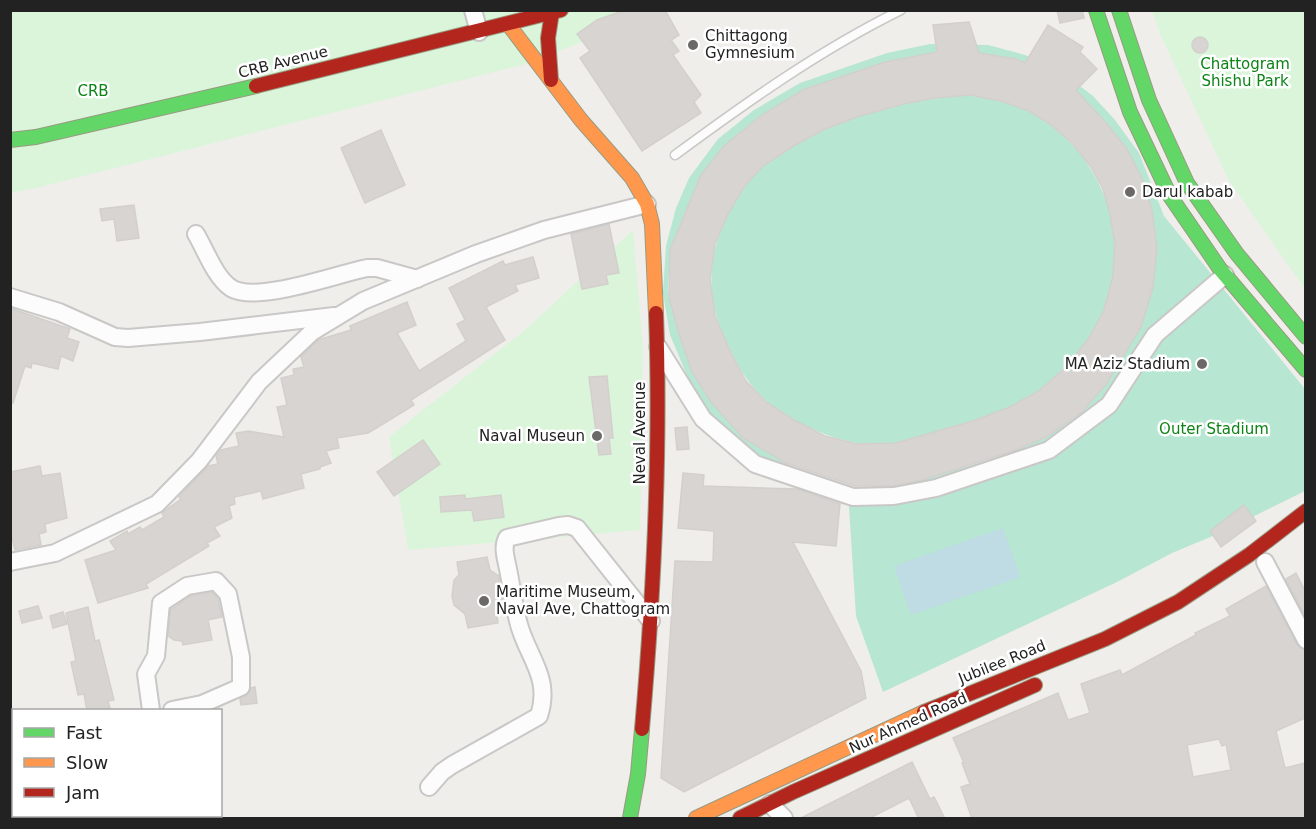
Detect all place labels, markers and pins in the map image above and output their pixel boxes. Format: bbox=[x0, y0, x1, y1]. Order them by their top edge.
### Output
place label: Chittagong Gymnesium bbox=[705, 27, 795, 62]
marker: Chittagong Gymnesium bbox=[686, 38, 700, 52]
place label: Darul kabab bbox=[1142, 183, 1233, 201]
marker: Darul kabab bbox=[1123, 185, 1137, 199]
place label: MA Aziz Stadium bbox=[1065, 355, 1190, 373]
marker: MA Aziz Stadium bbox=[1195, 357, 1209, 371]
place label: Naval Museun bbox=[479, 427, 585, 445]
marker: Naval Museun bbox=[590, 429, 604, 443]
place label: Maritime Museum, Naval Ave, Chattogram bbox=[496, 583, 670, 618]
marker: Maritime Museum, Naval Ave, Chattogram bbox=[477, 594, 491, 608]

